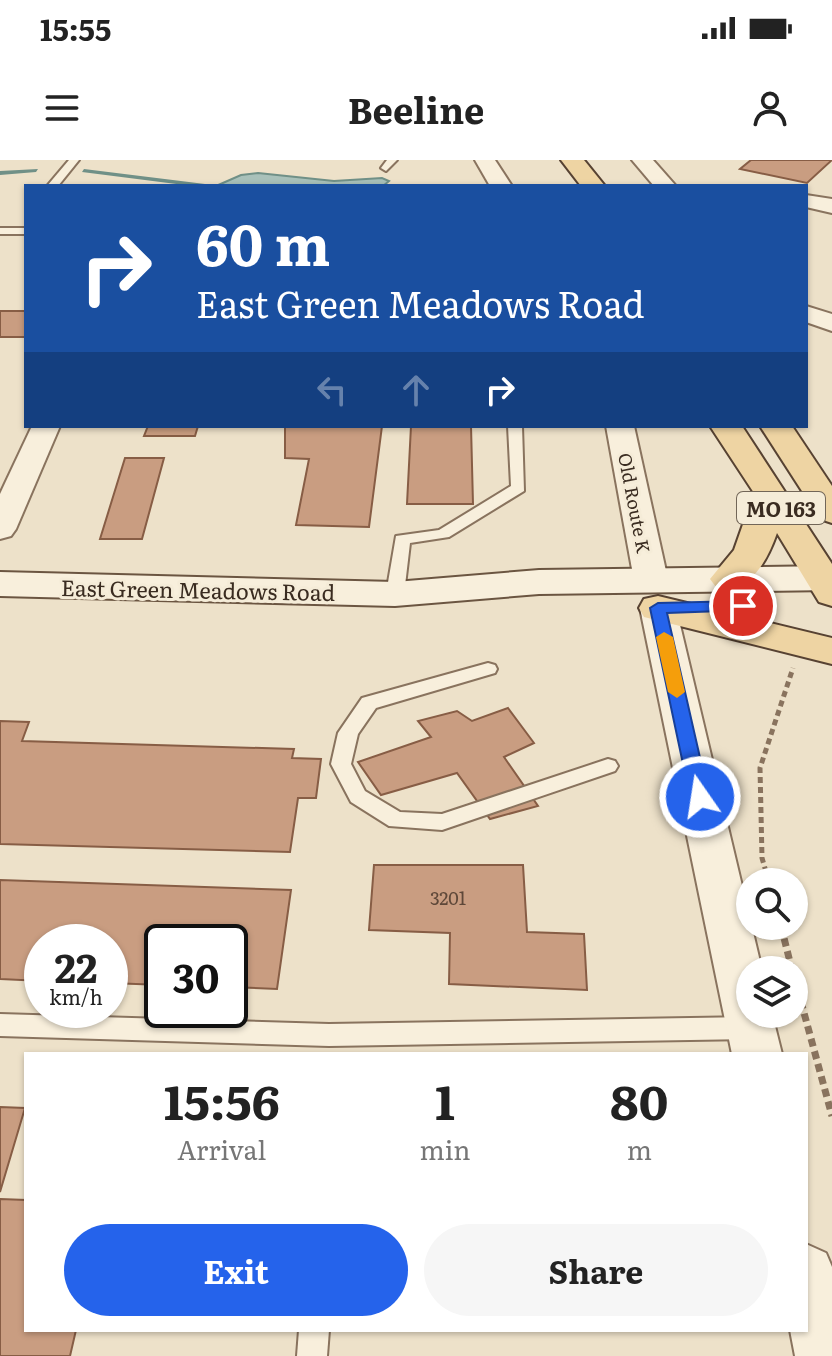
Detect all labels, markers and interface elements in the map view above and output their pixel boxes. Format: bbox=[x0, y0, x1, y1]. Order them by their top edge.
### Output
text: 15:55 bbox=[40, 6, 111, 50]
text: Beeline bbox=[348, 82, 484, 135]
icon: menu bbox=[40, 86, 84, 130]
icon: person bbox=[748, 86, 792, 130]
text: 60 m bbox=[196, 200, 330, 283]
icon: right bbox=[64, 216, 168, 320]
text: East Green Meadows Road bbox=[196, 276, 645, 329]
icon: left bbox=[310, 368, 354, 412]
icon: ahead bbox=[394, 368, 438, 412]
icon: right bbox=[478, 368, 522, 412]
street label: Old Route K bbox=[612, 451, 658, 556]
road number: MO 163 bbox=[737, 492, 825, 524]
street label: East Green Meadows Road bbox=[61, 570, 335, 608]
pin bbox=[709, 572, 777, 640]
icon: arrive bbox=[721, 584, 765, 628]
position arrow bbox=[658, 755, 742, 839]
map controls bbox=[736, 868, 808, 1028]
button: search bbox=[736, 868, 808, 940]
house number: 3201 bbox=[430, 884, 466, 911]
speed limit sign: 30 bbox=[144, 924, 248, 1028]
text: 22 bbox=[55, 936, 97, 995]
button: layers bbox=[736, 956, 808, 1028]
text: km/h bbox=[49, 981, 103, 1011]
text: 15:56 bbox=[164, 1064, 280, 1135]
text: 1 bbox=[435, 1064, 455, 1135]
text: 80 bbox=[610, 1064, 668, 1135]
text: Arrival bbox=[177, 1129, 266, 1168]
text: min bbox=[419, 1129, 471, 1168]
text: m bbox=[627, 1129, 652, 1168]
button: Exit bbox=[64, 1224, 408, 1316]
button: Share bbox=[424, 1224, 768, 1316]

